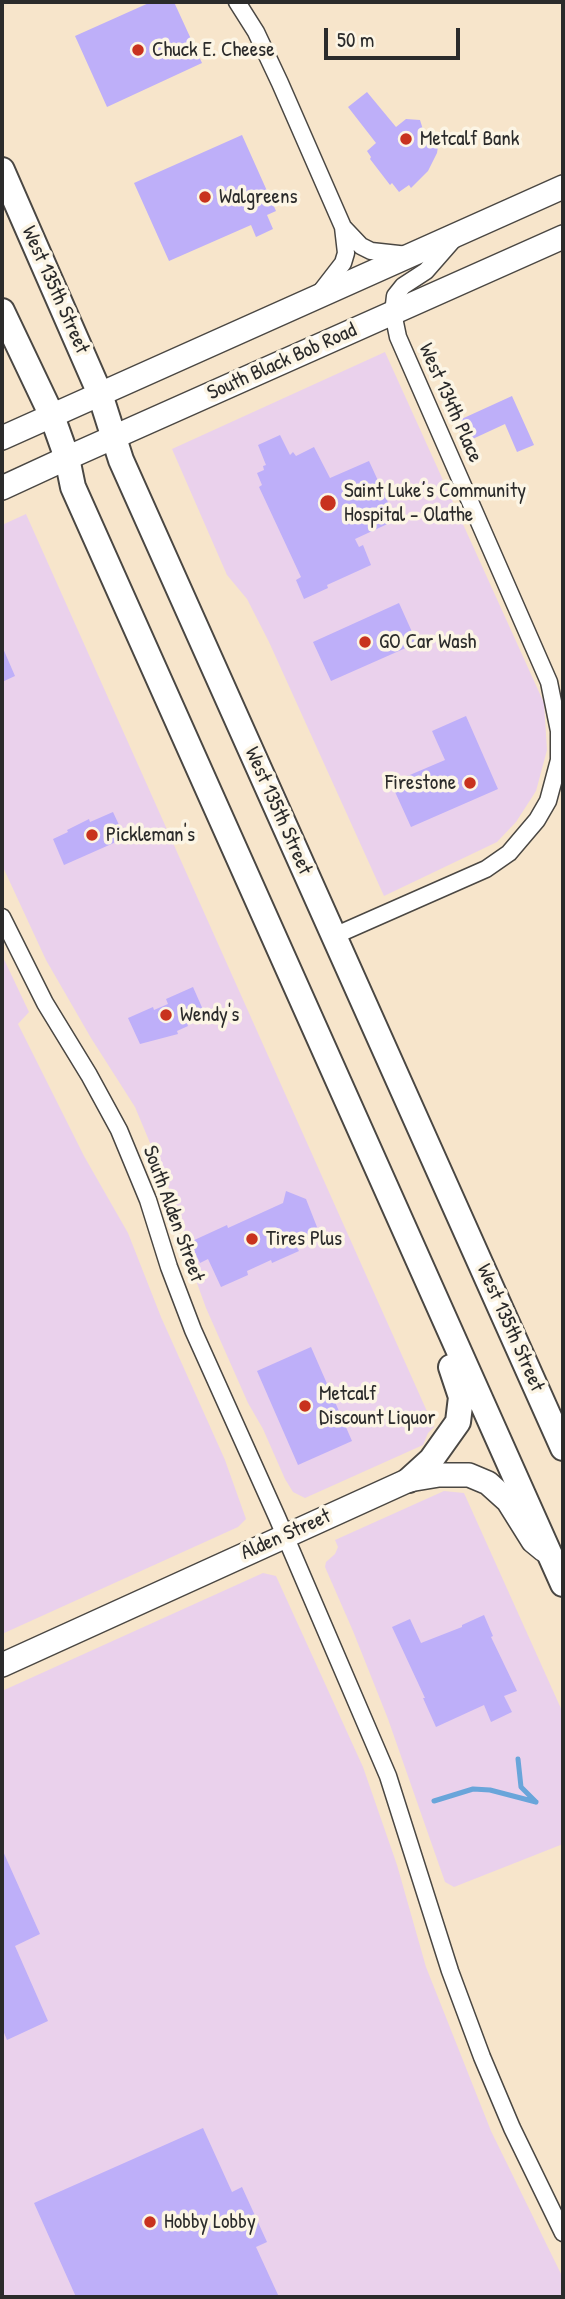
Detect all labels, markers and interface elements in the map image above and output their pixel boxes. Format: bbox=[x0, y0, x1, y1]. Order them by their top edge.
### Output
scale bar bbox=[327, 14, 463, 58]
text: 50 m bbox=[337, 25, 374, 54]
place label: Chuck E. Cheese bbox=[152, 37, 275, 63]
marker: Chuck E. Cheese bbox=[130, 42, 146, 58]
place label: Metcalf Bank bbox=[420, 126, 519, 152]
marker: Metcalf Bank bbox=[398, 131, 414, 147]
place label: Walgreens bbox=[219, 184, 297, 210]
marker: Walgreens bbox=[197, 189, 213, 205]
street label: West 135th Street bbox=[16, 222, 94, 358]
street label: South Black Bob Road bbox=[204, 318, 360, 406]
street label: West 134th Place bbox=[413, 340, 487, 466]
place label: Saint Luke’s Community Hospital - Olathe bbox=[344, 478, 526, 528]
marker: Saint Luke’s Community Hospital - Olathe bbox=[318, 493, 338, 513]
place label: GO Car Wash bbox=[379, 629, 476, 655]
marker: GO Car Wash bbox=[357, 634, 373, 650]
street label: West 135th Street bbox=[239, 743, 317, 879]
place label: Firestone bbox=[385, 770, 456, 796]
marker: Firestone bbox=[462, 775, 478, 791]
place label: Pickleman's bbox=[106, 822, 195, 848]
marker: Pickleman's bbox=[84, 827, 100, 843]
place label: Wendy's bbox=[180, 1002, 239, 1028]
marker: Wendy's bbox=[158, 1007, 174, 1023]
street label: South Alden Street bbox=[137, 1143, 209, 1285]
place label: Tires Plus bbox=[266, 1226, 342, 1252]
marker: Tires Plus bbox=[244, 1231, 260, 1247]
street label: West 135th Street bbox=[471, 1260, 549, 1396]
place label: Metcalf Discount Liquor bbox=[319, 1381, 436, 1431]
marker: Metcalf Discount Liquor bbox=[297, 1398, 313, 1414]
street label: Alden Street bbox=[237, 1504, 335, 1566]
place label: Hobby Lobby bbox=[164, 2209, 256, 2235]
marker: Hobby Lobby bbox=[142, 2214, 158, 2230]

